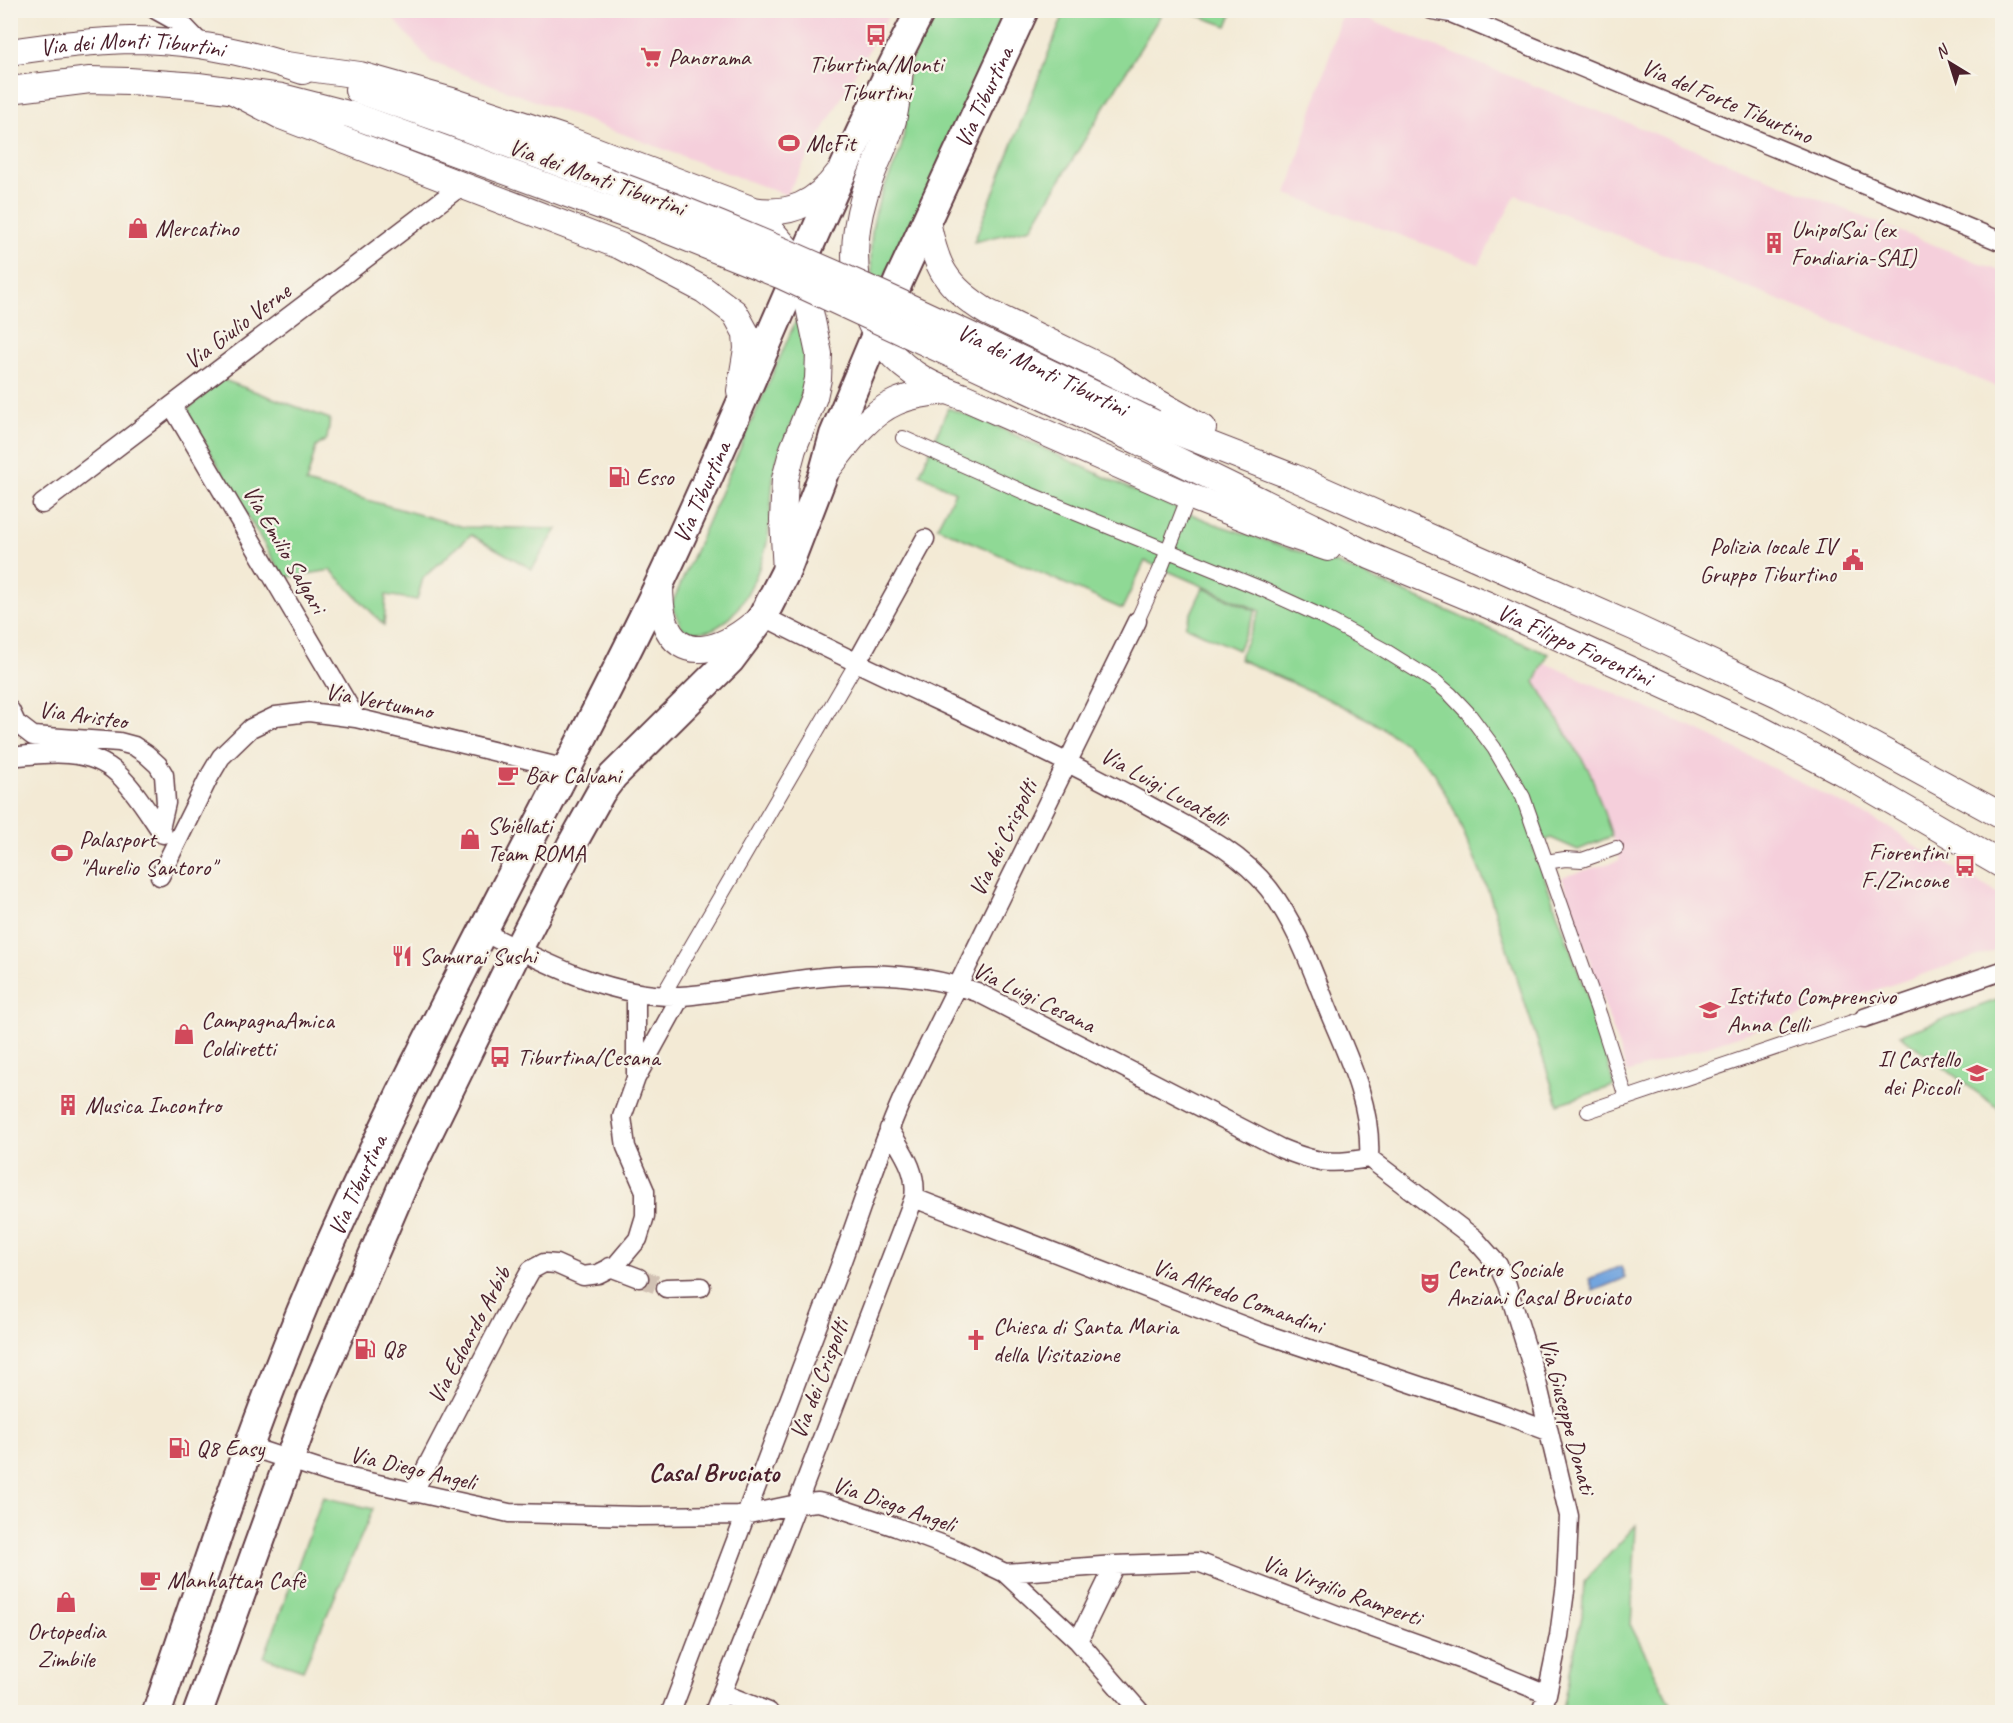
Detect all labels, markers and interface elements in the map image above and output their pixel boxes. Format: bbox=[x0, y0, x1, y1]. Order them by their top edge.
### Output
bus stop icon: Tiburtina/Monti Tiburtini bbox=[864, 23, 888, 47]
street label: Via dei Monti Tiburtini bbox=[38, 25, 230, 65]
north arrow bbox=[1920, 33, 1980, 93]
text: N bbox=[1931, 39, 1954, 63]
street label: Via Tiburtina bbox=[947, 40, 1021, 153]
place label: Panorama bbox=[668, 42, 752, 72]
supermarket icon: Panorama bbox=[639, 45, 663, 69]
place label: Tiburtina/Monti Tiburtini bbox=[809, 49, 946, 107]
street label: Via del Forte Tiburtino bbox=[1637, 51, 1818, 151]
place label: McFit bbox=[806, 128, 857, 158]
street label: Via dei Monti Tiburtini bbox=[505, 131, 691, 224]
sports icon: McFit bbox=[777, 131, 801, 155]
place label: Mercatino bbox=[155, 213, 240, 243]
place label: UnipolSai (ex Fondiaria-SAI) bbox=[1791, 214, 1917, 272]
shop icon: Mercatino bbox=[126, 216, 150, 240]
building icon: UnipolSai (ex Fondiaria-SAI) bbox=[1762, 231, 1786, 255]
street label: Via Giulio Verne bbox=[178, 275, 298, 376]
street label: Via dei Monti Tiburtini bbox=[953, 316, 1135, 424]
street label: Via Tiburtina bbox=[666, 435, 738, 548]
place label: Esso bbox=[636, 462, 675, 492]
fuel station icon: Esso bbox=[607, 465, 631, 489]
street label: Via Emilio Salgari bbox=[236, 480, 335, 621]
place label: Polizia locale IV Gruppo Tiburtino bbox=[1699, 531, 1840, 589]
public building icon: Polizia locale IV Gruppo Tiburtino bbox=[1841, 548, 1865, 572]
street label: Via Filippo Fiorentini bbox=[1493, 596, 1660, 694]
street label: Via Vertumno bbox=[323, 676, 438, 727]
street label: Via Aristeo bbox=[37, 694, 132, 736]
street label: Via Luigi Lucatelli bbox=[1095, 740, 1236, 836]
place label: Bar Calvani bbox=[525, 760, 623, 790]
cafe icon: Bar Calvani bbox=[496, 763, 520, 787]
street label: Via dei Crispolti bbox=[962, 773, 1045, 901]
place label: Sbiellati Team ROMA bbox=[487, 810, 586, 868]
place label: Palasport "Aurelio Santoro" bbox=[79, 824, 221, 882]
shop icon: Sbiellati Team ROMA bbox=[458, 827, 482, 851]
place label: Fiorentini F./Zincone bbox=[1861, 837, 1951, 895]
sports icon: Palasport "Aurelio Santoro" bbox=[50, 841, 74, 865]
bus stop icon: Fiorentini F./Zincone bbox=[1953, 854, 1977, 878]
place label: Samurai Sushi bbox=[419, 941, 540, 971]
restaurant icon: Samurai Sushi bbox=[390, 944, 414, 968]
street label: Via Luigi Cesana bbox=[968, 954, 1101, 1040]
place label: Istituto Comprensivo Anna Celli bbox=[1727, 981, 1897, 1039]
school or university icon: Istituto Comprensivo Anna Celli bbox=[1698, 998, 1722, 1022]
place label: CampagnaAmica Coldiretti bbox=[201, 1005, 335, 1063]
shop icon: CampagnaAmica Coldiretti bbox=[172, 1022, 196, 1046]
place label: Tiburtina/Cesana bbox=[517, 1042, 662, 1072]
place label: Il Castello dei Piccoli bbox=[1878, 1044, 1963, 1102]
bus stop icon: Tiburtina/Cesana bbox=[488, 1045, 512, 1069]
school or university icon: Il Castello dei Piccoli bbox=[1965, 1061, 1989, 1085]
place label: Musica Incontro bbox=[85, 1090, 223, 1120]
building icon: Musica Incontro bbox=[56, 1093, 80, 1117]
street label: Via Tiburtina bbox=[321, 1128, 395, 1240]
street label: Via Alfredo Comandini bbox=[1149, 1251, 1330, 1342]
place label: Centro Sociale Anziani Casal Bruciato bbox=[1447, 1254, 1632, 1312]
street label: Via Edoardo Arbib bbox=[420, 1260, 518, 1409]
theatre icon: Centro Sociale Anziani Casal Bruciato bbox=[1418, 1271, 1442, 1295]
place label: Chiesa di Santa Maria della Visitazione bbox=[993, 1311, 1180, 1369]
street label: Via dei Crispolti bbox=[782, 1313, 856, 1443]
church icon: Chiesa di Santa Maria della Visitazione bbox=[964, 1328, 988, 1352]
place label: Q8 bbox=[382, 1334, 407, 1364]
street label: Via Giuseppe Donati bbox=[1533, 1335, 1604, 1501]
fuel station icon: Q8 bbox=[353, 1337, 377, 1361]
place label: Q8 Easy bbox=[196, 1433, 266, 1463]
fuel station icon: Q8 Easy bbox=[167, 1436, 191, 1460]
street label: Via Diego Angeli bbox=[347, 1439, 481, 1498]
district label: Casal Bruciato bbox=[649, 1456, 781, 1489]
street label: Via Diego Angeli bbox=[828, 1469, 962, 1540]
street label: Via Virgilio Ramperti bbox=[1258, 1547, 1429, 1634]
place label: Manhattan Cafè bbox=[167, 1565, 307, 1595]
cafe icon: Manhattan Cafè bbox=[138, 1568, 162, 1592]
shop icon: Ortopedia Zimbile bbox=[54, 1590, 78, 1614]
place label: Ortopedia Zimbile bbox=[27, 1616, 107, 1674]

